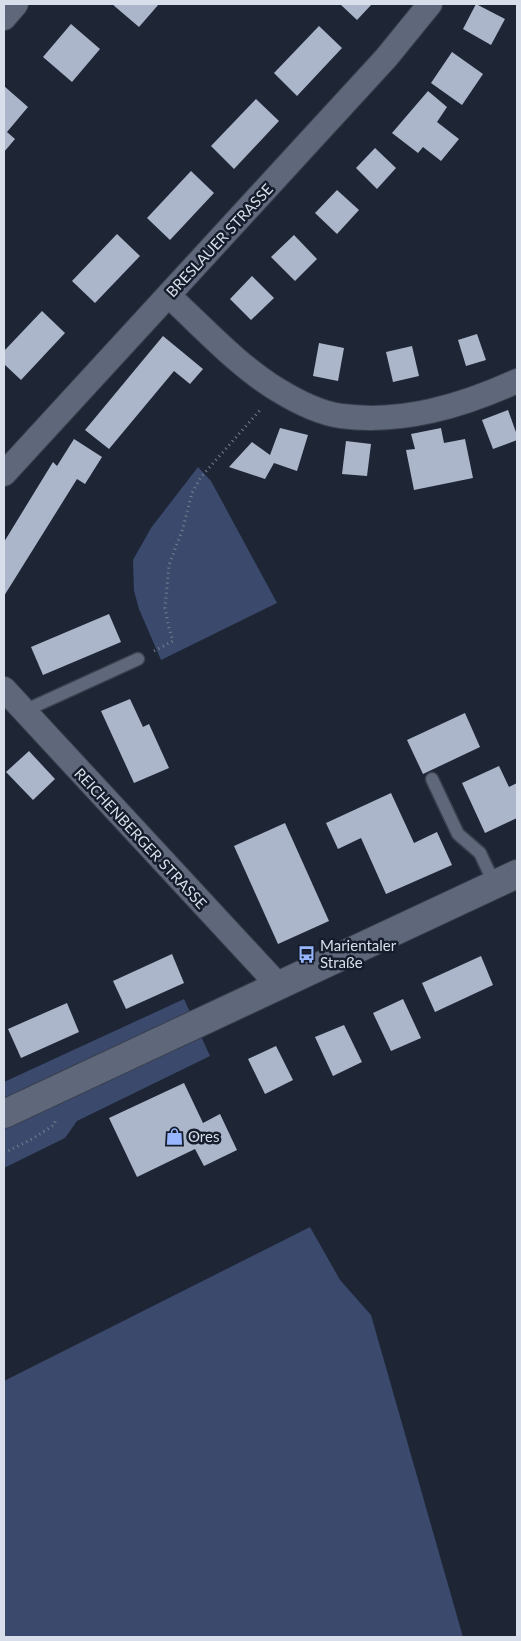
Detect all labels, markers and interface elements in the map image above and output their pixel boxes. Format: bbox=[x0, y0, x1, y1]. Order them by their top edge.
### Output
street label: BRESLAUER STRASSE bbox=[162, 180, 276, 300]
street label: REICHENBERGER STRASSE bbox=[71, 764, 211, 912]
place label: Marientaler Straße bbox=[320, 936, 397, 971]
bus stop icon: Marientaler Straße bbox=[296, 944, 316, 964]
shop icon: Ores bbox=[164, 1126, 184, 1146]
place label: Ores bbox=[188, 1127, 219, 1145]

